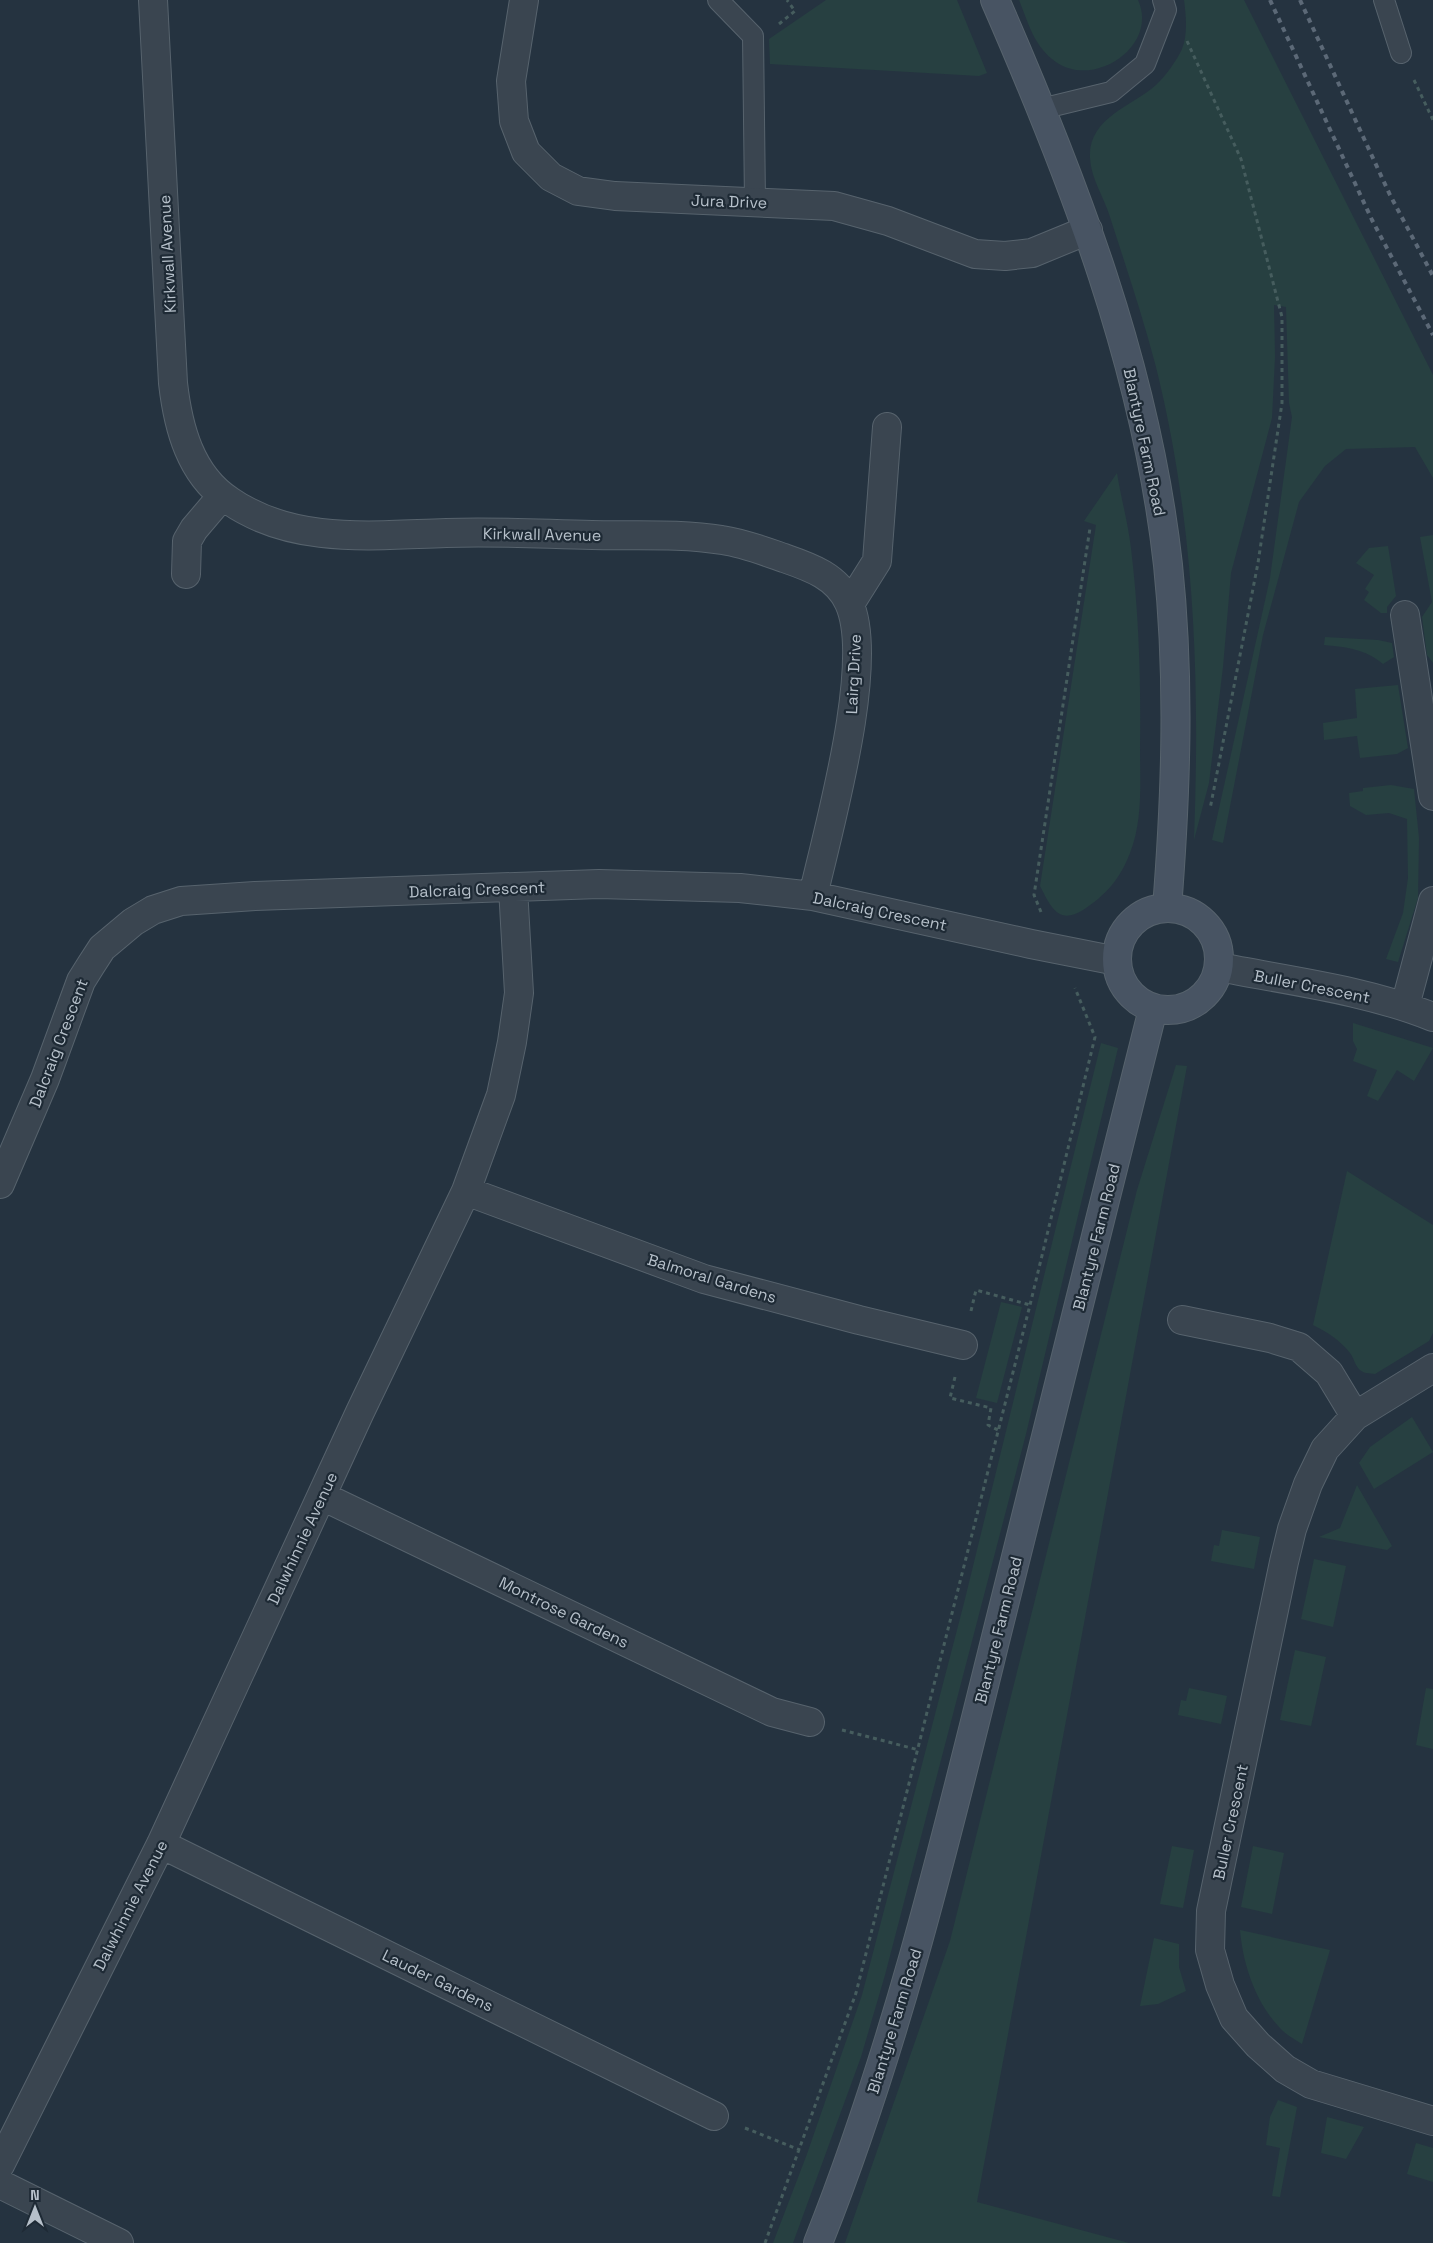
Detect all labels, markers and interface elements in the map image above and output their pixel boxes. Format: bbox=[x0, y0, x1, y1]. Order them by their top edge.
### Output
street label: Jura Drive bbox=[690, 190, 767, 213]
street label: Kirkwall Avenue bbox=[154, 194, 181, 314]
street label: Blantyre Farm Road bbox=[1119, 366, 1170, 518]
street label: Kirkwall Avenue bbox=[483, 523, 601, 546]
street label: Lairg Drive bbox=[841, 633, 866, 715]
street label: Dalcraig Crescent bbox=[408, 877, 546, 902]
street label: Dalcraig Crescent bbox=[811, 887, 949, 936]
street label: Buller Crescent bbox=[1252, 965, 1372, 1008]
street label: Dalcraig Crescent bbox=[24, 976, 93, 1111]
street label: Blantyre Farm Road bbox=[1068, 1161, 1125, 1313]
street label: Balmoral Gardens bbox=[645, 1249, 779, 1308]
street label: Dalwhinnie Avenue bbox=[263, 1469, 342, 1608]
street label: Blantyre Farm Road bbox=[970, 1554, 1027, 1706]
street label: Montrose Gardens bbox=[495, 1572, 632, 1653]
street label: Buller Crescent bbox=[1208, 1762, 1253, 1882]
street label: Dalwhinnie Avenue bbox=[88, 1836, 172, 1974]
street label: Lauder Gardens bbox=[379, 1944, 497, 2016]
street label: Blantyre Farm Road bbox=[862, 1946, 927, 2096]
north arrow bbox=[10, 2183, 60, 2233]
text: N bbox=[30, 2186, 40, 2204]

